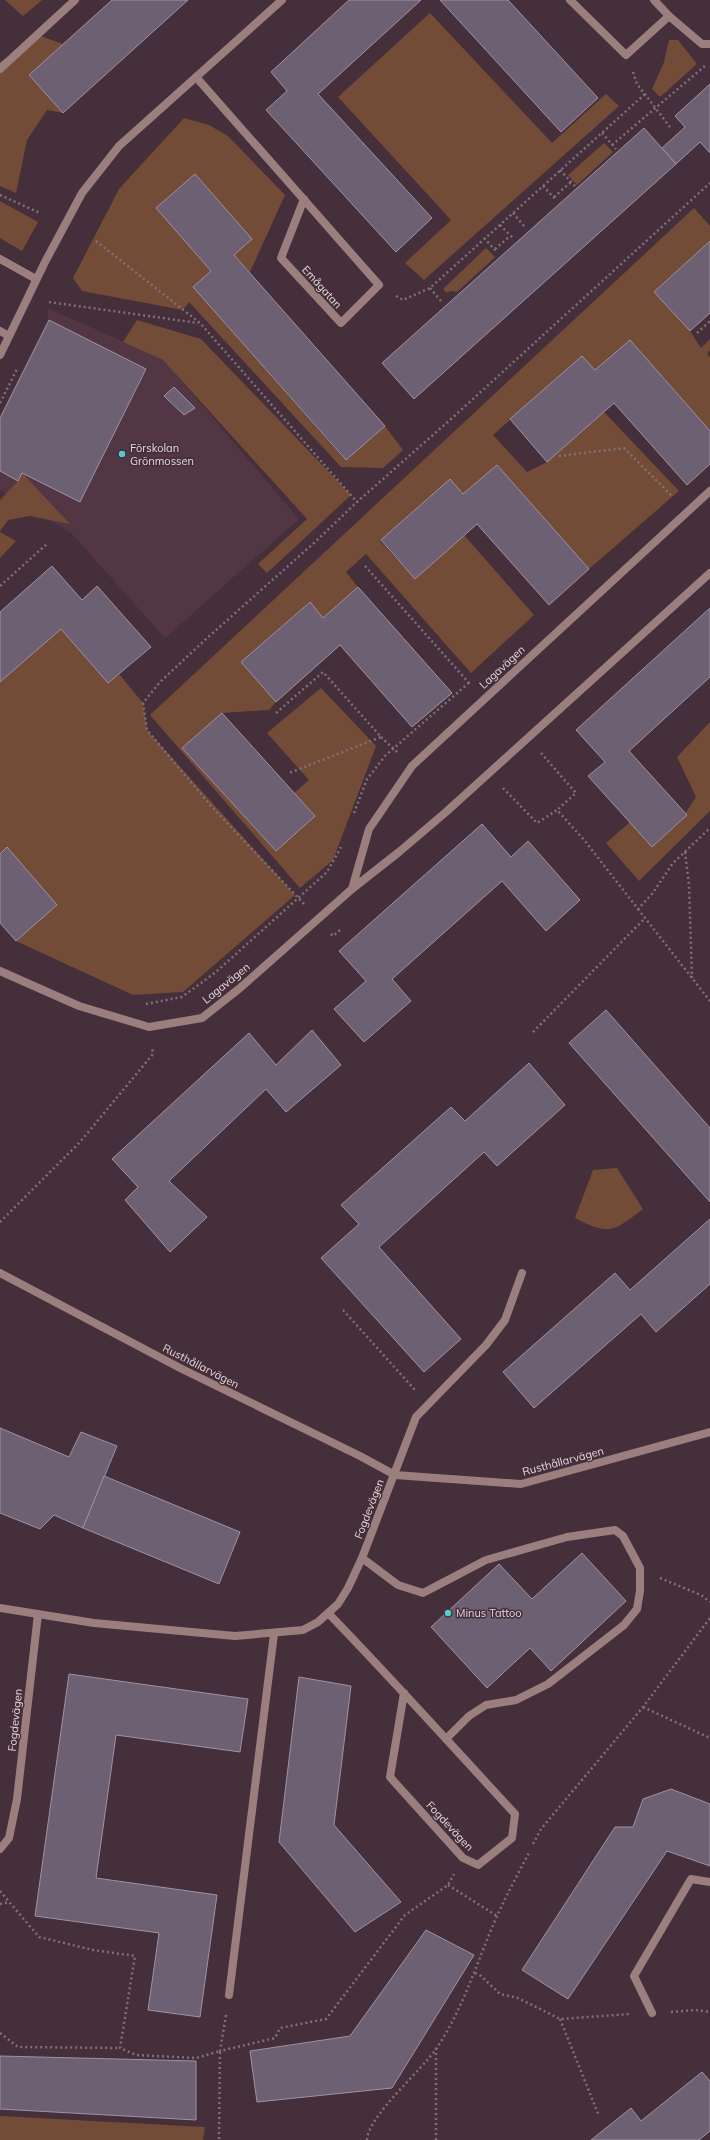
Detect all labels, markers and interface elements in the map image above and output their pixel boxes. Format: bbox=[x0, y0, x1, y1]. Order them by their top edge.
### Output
street label: Emågatan bbox=[299, 263, 345, 311]
place label: Förskolan Grönmossen bbox=[130, 441, 194, 468]
marker: Förskolan Grönmossen bbox=[117, 449, 127, 459]
street label: Lagavägen bbox=[476, 642, 528, 692]
street label: Lagavägen bbox=[199, 960, 253, 1006]
street label: Rusthållarvägen bbox=[160, 1341, 242, 1391]
street label: Rusthållarvägen bbox=[521, 1443, 605, 1479]
street label: Fogdevägen bbox=[351, 1477, 387, 1541]
place label: Minus Tattoo bbox=[456, 1606, 522, 1620]
marker: Minus Tattoo bbox=[443, 1608, 453, 1618]
street label: Fogdevägen bbox=[5, 1688, 25, 1752]
street label: Fogdevägen bbox=[423, 1798, 477, 1854]

